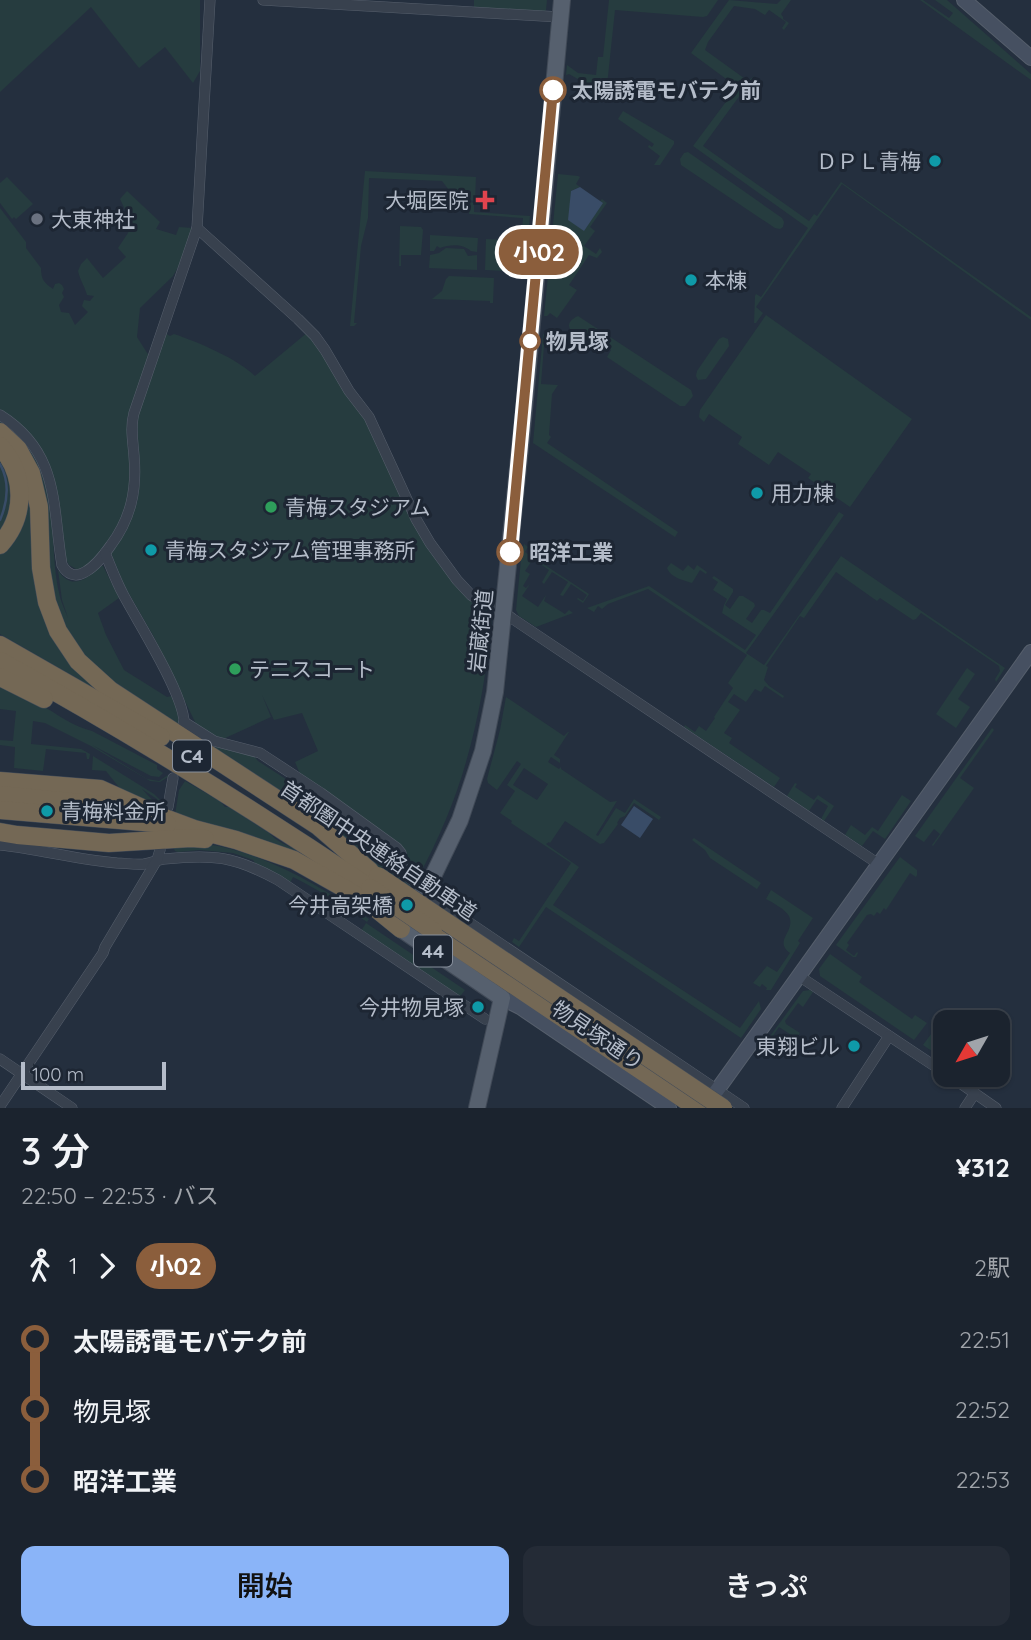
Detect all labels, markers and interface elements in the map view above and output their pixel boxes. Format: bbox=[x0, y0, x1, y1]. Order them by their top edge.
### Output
marker: 太陽誘電モバテク前 bbox=[540, 77, 566, 103]
place label: 太陽誘電モバテク前 bbox=[572, 77, 761, 103]
place label: ＤＰＬ青梅 bbox=[816, 148, 921, 174]
marker: ＤＰＬ青梅 bbox=[927, 153, 943, 169]
place label: 大堀医院 bbox=[385, 187, 469, 213]
marker: 大堀医院 bbox=[475, 190, 495, 210]
place label: 大東神社 bbox=[51, 206, 135, 232]
marker: 大東神社 bbox=[29, 211, 45, 227]
line badge: 小02 bbox=[499, 229, 579, 275]
text: 小02 bbox=[513, 237, 565, 267]
place label: 本棟 bbox=[705, 267, 747, 293]
marker: 本棟 bbox=[683, 272, 699, 288]
place label: 物見塚 bbox=[546, 328, 609, 354]
marker: 物見塚 bbox=[520, 331, 540, 351]
place label: 用力棟 bbox=[771, 480, 834, 506]
marker: 用力棟 bbox=[749, 485, 765, 501]
place label: 青梅スタジアム bbox=[285, 494, 431, 520]
marker: 青梅スタジアム bbox=[263, 499, 279, 515]
place label: 青梅スタジアム管理事務所 bbox=[165, 537, 416, 563]
marker: 昭洋工業 bbox=[497, 539, 523, 565]
place label: 昭洋工業 bbox=[529, 539, 613, 565]
marker: 青梅スタジアム管理事務所 bbox=[143, 542, 159, 558]
street label: 岩蔵街道 bbox=[463, 588, 497, 674]
place label: テニスコート bbox=[249, 656, 375, 682]
marker: テニスコート bbox=[227, 661, 243, 677]
road number: C4 bbox=[173, 740, 211, 772]
street label: 首都圏中央連絡自動車道 bbox=[276, 775, 482, 925]
place label: 青梅料金所 bbox=[61, 798, 166, 824]
marker: 青梅料金所 bbox=[39, 803, 55, 819]
place label: 今井高架橋 bbox=[288, 892, 393, 918]
marker: 今井高架橋 bbox=[399, 897, 415, 913]
road number: 44 bbox=[414, 936, 452, 967]
place label: 今井物見塚 bbox=[359, 994, 464, 1020]
street label: 物見塚通り bbox=[547, 995, 649, 1075]
marker: 今井物見塚 bbox=[470, 999, 486, 1015]
north arrow bbox=[933, 1010, 1010, 1087]
map controls bbox=[933, 1010, 1010, 1087]
place label: 東翔ビル bbox=[756, 1033, 840, 1059]
marker: 東翔ビル bbox=[846, 1038, 862, 1054]
scale bar bbox=[21, 1059, 166, 1091]
text: 100 m bbox=[32, 1062, 84, 1086]
text: 3 分 bbox=[21, 1127, 90, 1175]
text: ¥312 bbox=[956, 1151, 1010, 1184]
text: 22:50 – 22:53 · バス bbox=[21, 1181, 219, 1210]
icon: walk bbox=[21, 1247, 59, 1285]
icon: forward bbox=[88, 1247, 126, 1285]
text: 1 bbox=[69, 1251, 78, 1280]
text: 小02 bbox=[150, 1251, 202, 1281]
text: 2駅 bbox=[974, 1253, 1010, 1282]
text: 太陽誘電モバテク前 bbox=[73, 1325, 307, 1358]
text: 22:51 bbox=[959, 1325, 1010, 1354]
text: 物見塚 bbox=[73, 1395, 151, 1428]
text: 22:52 bbox=[955, 1395, 1010, 1424]
text: 昭洋工業 bbox=[73, 1465, 177, 1498]
text: 22:53 bbox=[956, 1465, 1010, 1494]
button: 開始 bbox=[21, 1546, 509, 1626]
button: きっぷ bbox=[523, 1546, 1010, 1626]

